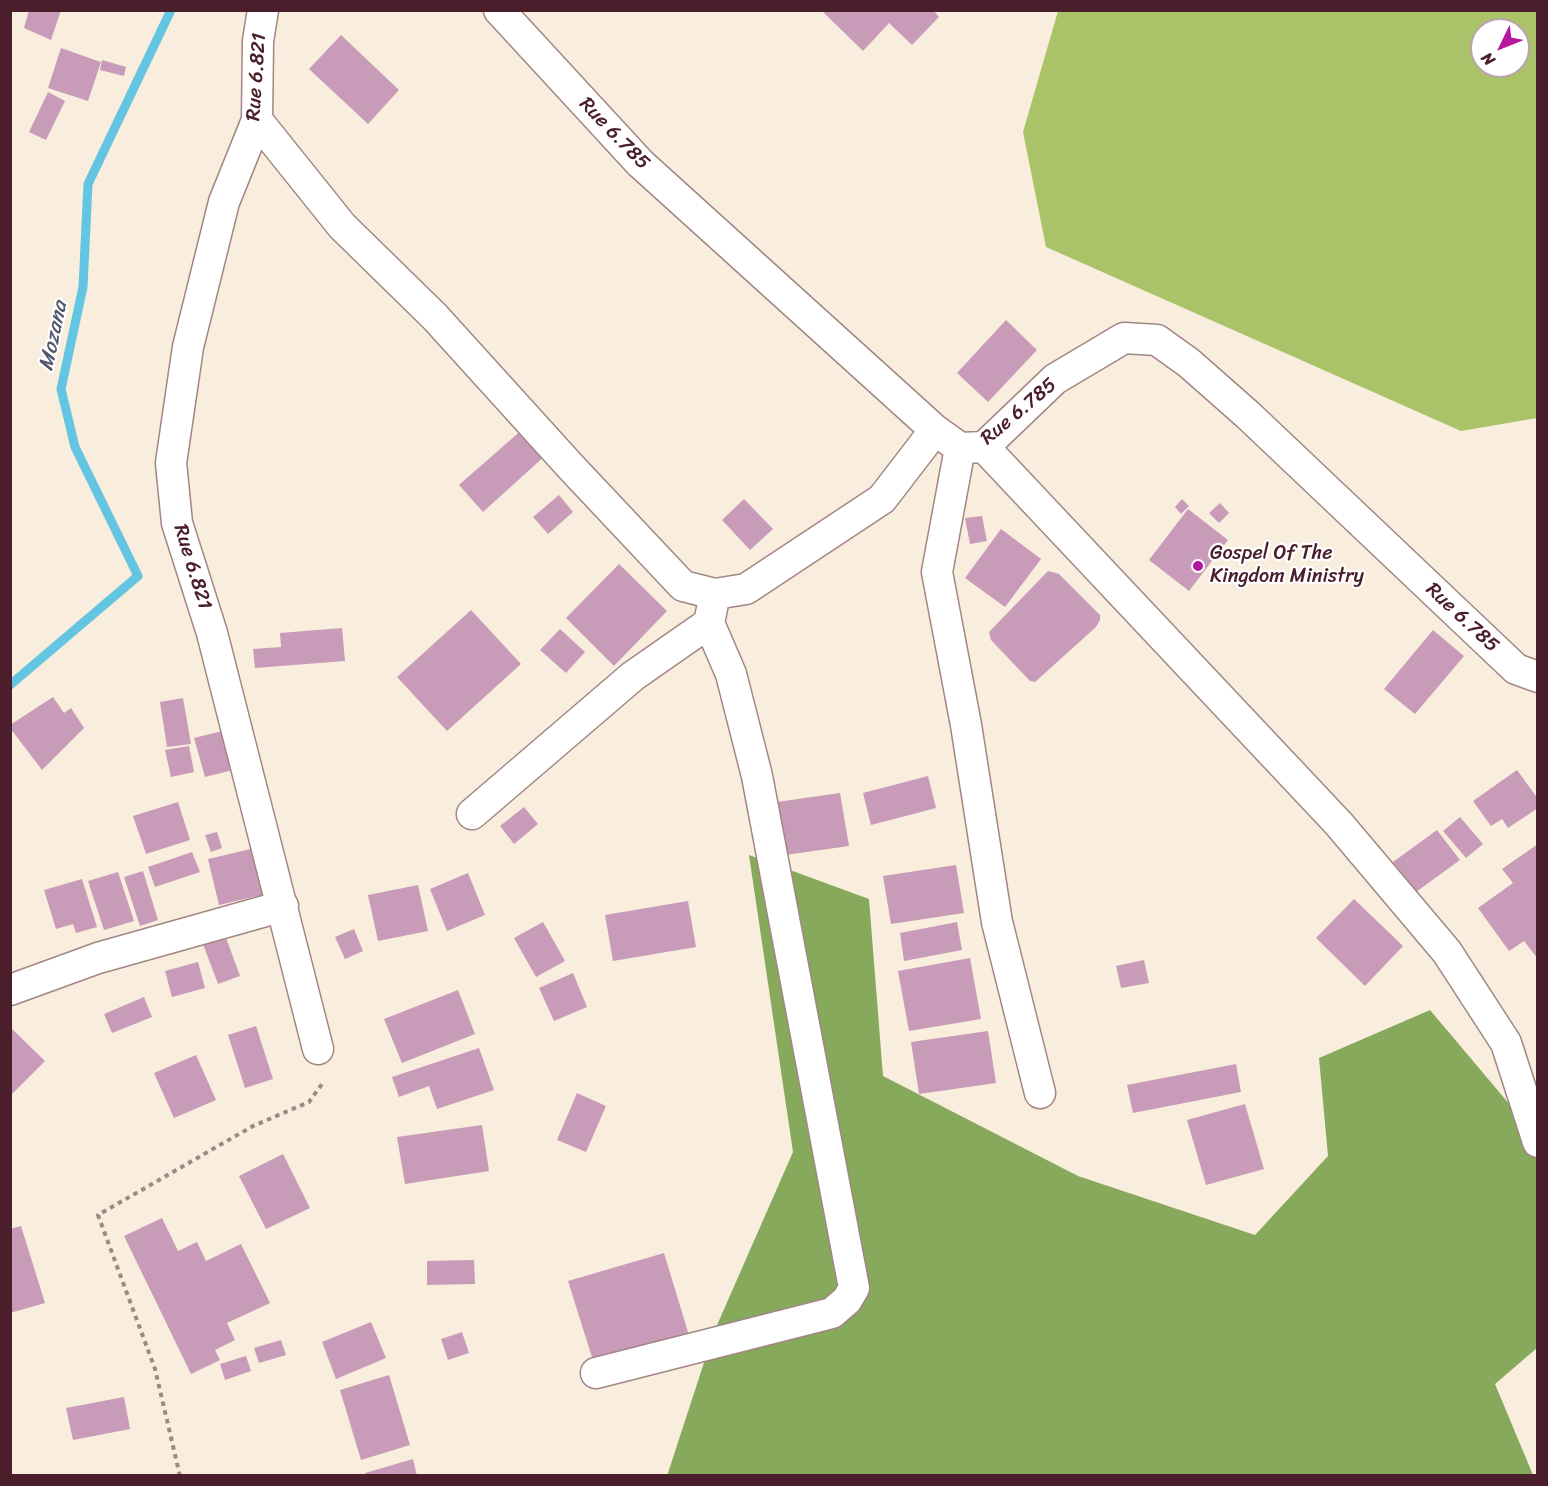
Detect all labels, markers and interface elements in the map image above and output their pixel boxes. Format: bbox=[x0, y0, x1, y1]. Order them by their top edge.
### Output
north arrow bbox=[1470, 18, 1530, 78]
street label: Rue 6.821 bbox=[242, 32, 272, 122]
text: N bbox=[1474, 45, 1502, 73]
street label: Rue 6.785 bbox=[574, 93, 654, 175]
water label: Mozana bbox=[34, 299, 74, 373]
street label: Rue 6.785 bbox=[976, 373, 1062, 451]
street label: Rue 6.821 bbox=[168, 521, 216, 613]
place label: Gospel Of The Kingdom Ministry bbox=[1210, 542, 1364, 589]
marker: Gospel Of The Kingdom Ministry bbox=[1191, 559, 1205, 573]
street label: Rue 6.785 bbox=[1420, 578, 1504, 658]

